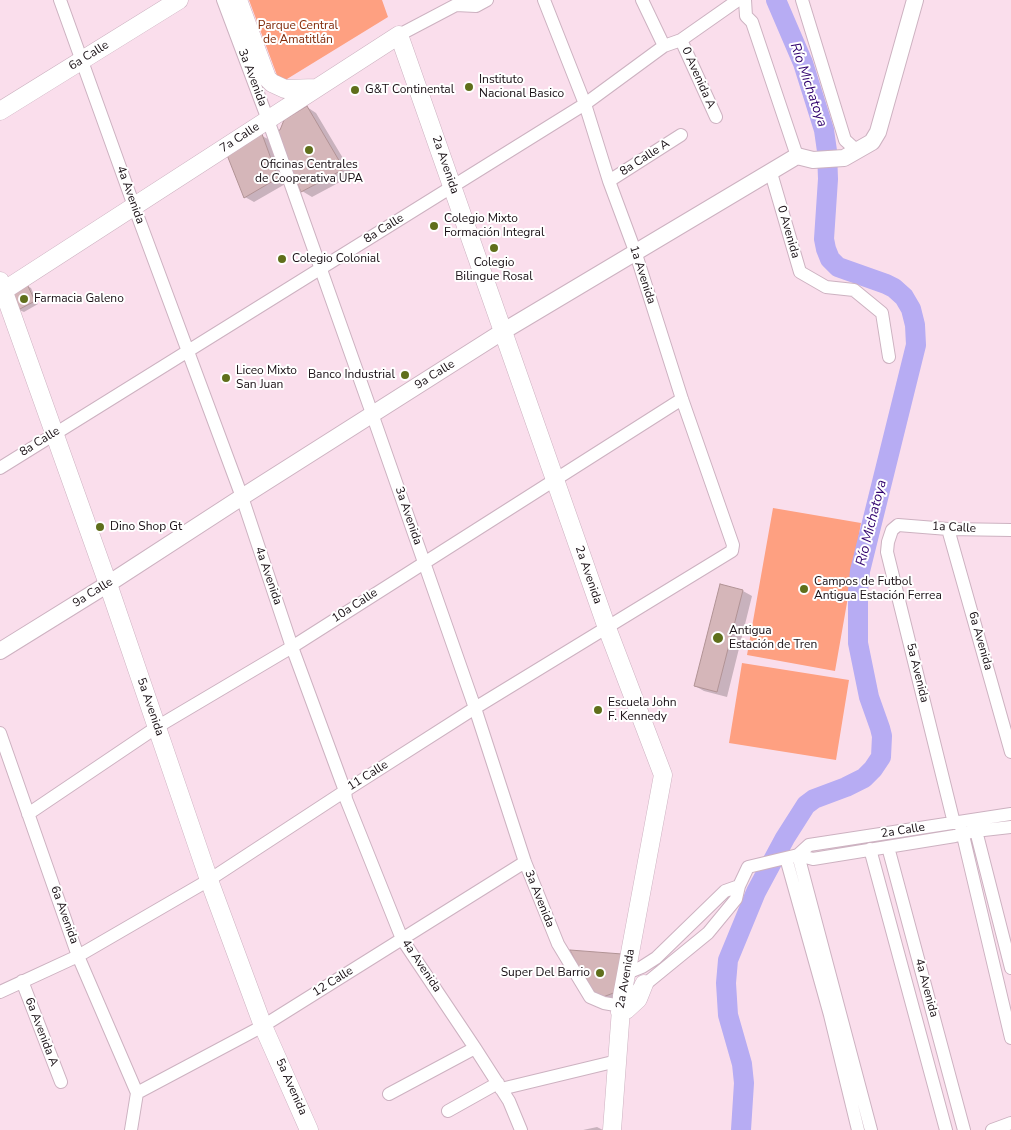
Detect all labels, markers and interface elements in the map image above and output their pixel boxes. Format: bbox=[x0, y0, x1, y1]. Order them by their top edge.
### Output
park label: Parque Central de Amatitlán bbox=[258, 19, 338, 47]
street label: 6a Calle bbox=[66, 38, 112, 74]
water label: Río Michatoya bbox=[786, 41, 830, 129]
street label: 0 Avenida A bbox=[678, 45, 718, 111]
street label: 3a Avenida bbox=[234, 47, 270, 109]
place label: Instituto Nacional Basico bbox=[479, 73, 564, 101]
marker: Instituto Nacional Basico bbox=[463, 81, 475, 93]
place label: G&T Continental bbox=[365, 83, 454, 97]
marker: G&T Continental bbox=[349, 84, 361, 96]
street label: 7a Calle bbox=[217, 120, 263, 156]
street label: 2a Avenida bbox=[428, 134, 462, 196]
street label: 8a Calle A bbox=[618, 137, 672, 179]
marker: Oficinas Centrales de Cooperativa UPA bbox=[303, 144, 315, 156]
place label: Oficinas Centrales de Cooperativa UPA bbox=[255, 158, 363, 186]
street label: 4a Avenida bbox=[113, 164, 147, 226]
street label: 0 Avenida bbox=[774, 204, 802, 260]
street label: 8a Calle bbox=[361, 211, 407, 247]
place label: Colegio Mixto Formación Integral bbox=[444, 212, 544, 240]
marker: Colegio Mixto Formación Integral bbox=[428, 220, 440, 232]
marker: Colegio Bilingue Rosal bbox=[488, 242, 500, 254]
street label: 1a Avenida bbox=[626, 244, 658, 306]
place label: Colegio Colonial bbox=[292, 252, 380, 266]
marker: Colegio Colonial bbox=[276, 253, 288, 265]
place label: Colegio Bilingue Rosal bbox=[455, 256, 533, 284]
place label: Farmacia Galeno bbox=[34, 292, 124, 306]
marker: Farmacia Galeno bbox=[18, 293, 30, 305]
street label: 9a Calle bbox=[412, 357, 458, 393]
place label: Liceo Mixto San Juan bbox=[236, 364, 297, 392]
place label: Banco Industrial bbox=[308, 368, 395, 382]
marker: Banco Industrial bbox=[399, 369, 411, 381]
marker: Liceo Mixto San Juan bbox=[220, 372, 232, 384]
street label: 8a Calle bbox=[17, 424, 63, 460]
water label: Río Michatoya bbox=[853, 478, 891, 568]
street label: 3a Avenida bbox=[391, 485, 425, 547]
place label: Dino Shop Gt bbox=[110, 520, 182, 534]
street label: 1a Calle bbox=[931, 520, 977, 536]
marker: Dino Shop Gt bbox=[94, 521, 106, 533]
street label: 2a Avenida bbox=[571, 544, 605, 606]
street label: 4a Avenida bbox=[251, 545, 285, 607]
street label: 9a Calle bbox=[70, 575, 116, 611]
place label: Campos de Futbol Antigua Estación Ferrea bbox=[814, 575, 942, 603]
marker: Campos de Futbol Antigua Estación Ferrea bbox=[798, 583, 810, 595]
street label: 10a Calle bbox=[329, 586, 381, 626]
street label: 6a Avenida bbox=[965, 610, 995, 672]
place label: Antigua Estación de Tren bbox=[729, 624, 817, 652]
marker: Antigua Estación de Tren bbox=[711, 631, 725, 645]
street label: 5a Avenida bbox=[903, 642, 931, 704]
street label: 5a Avenida bbox=[133, 676, 167, 738]
place label: Escuela John F. Kennedy bbox=[608, 696, 677, 724]
marker: Escuela John F. Kennedy bbox=[592, 704, 604, 716]
street label: 11 Calle bbox=[345, 758, 391, 794]
street label: 2a Calle bbox=[880, 820, 926, 842]
street label: 3a Avenida bbox=[521, 868, 557, 930]
street label: 6a Avenida bbox=[47, 884, 81, 946]
street label: 4a Avenida bbox=[398, 937, 444, 995]
street label: 2a Avenida bbox=[614, 948, 638, 1010]
street label: 4a Avenida bbox=[911, 957, 941, 1019]
street label: 12 Calle bbox=[310, 964, 356, 1000]
place label: Super Del Barrio bbox=[501, 966, 590, 980]
marker: Super Del Barrio bbox=[594, 967, 606, 979]
street label: 6a Avenida A bbox=[21, 996, 61, 1068]
street label: 5a Avenida bbox=[272, 1056, 310, 1118]

